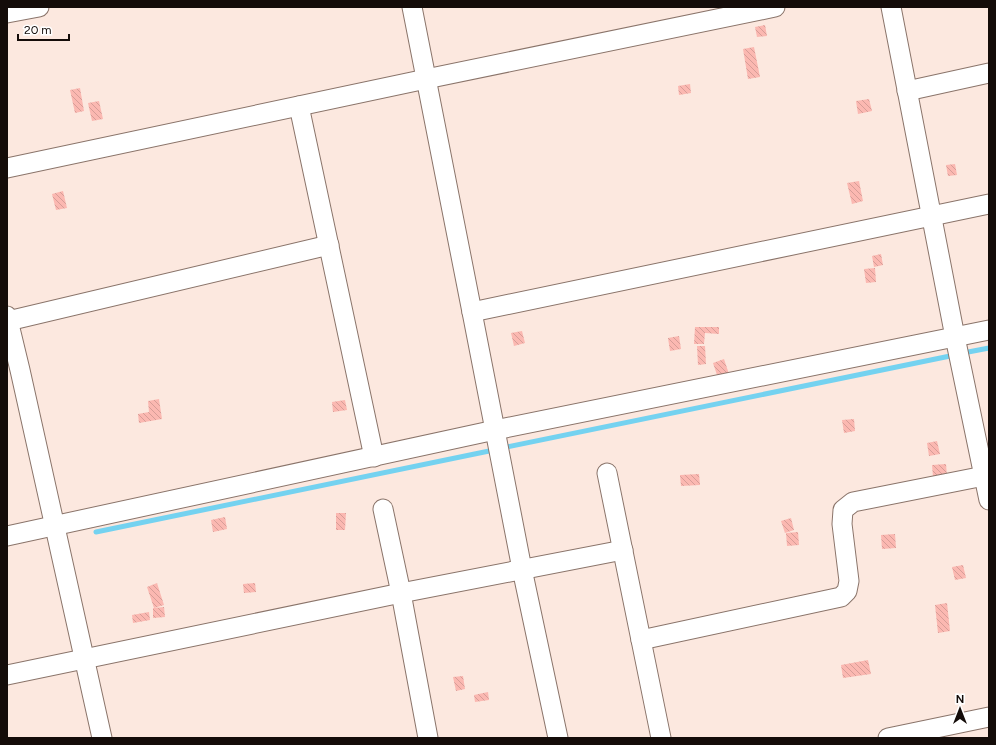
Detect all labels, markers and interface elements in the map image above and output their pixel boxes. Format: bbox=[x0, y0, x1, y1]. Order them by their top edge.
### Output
scale bar bbox=[18, 16, 69, 42]
text: 20 m bbox=[24, 23, 52, 37]
north arrow bbox=[940, 689, 980, 729]
text: N bbox=[956, 693, 964, 706]

